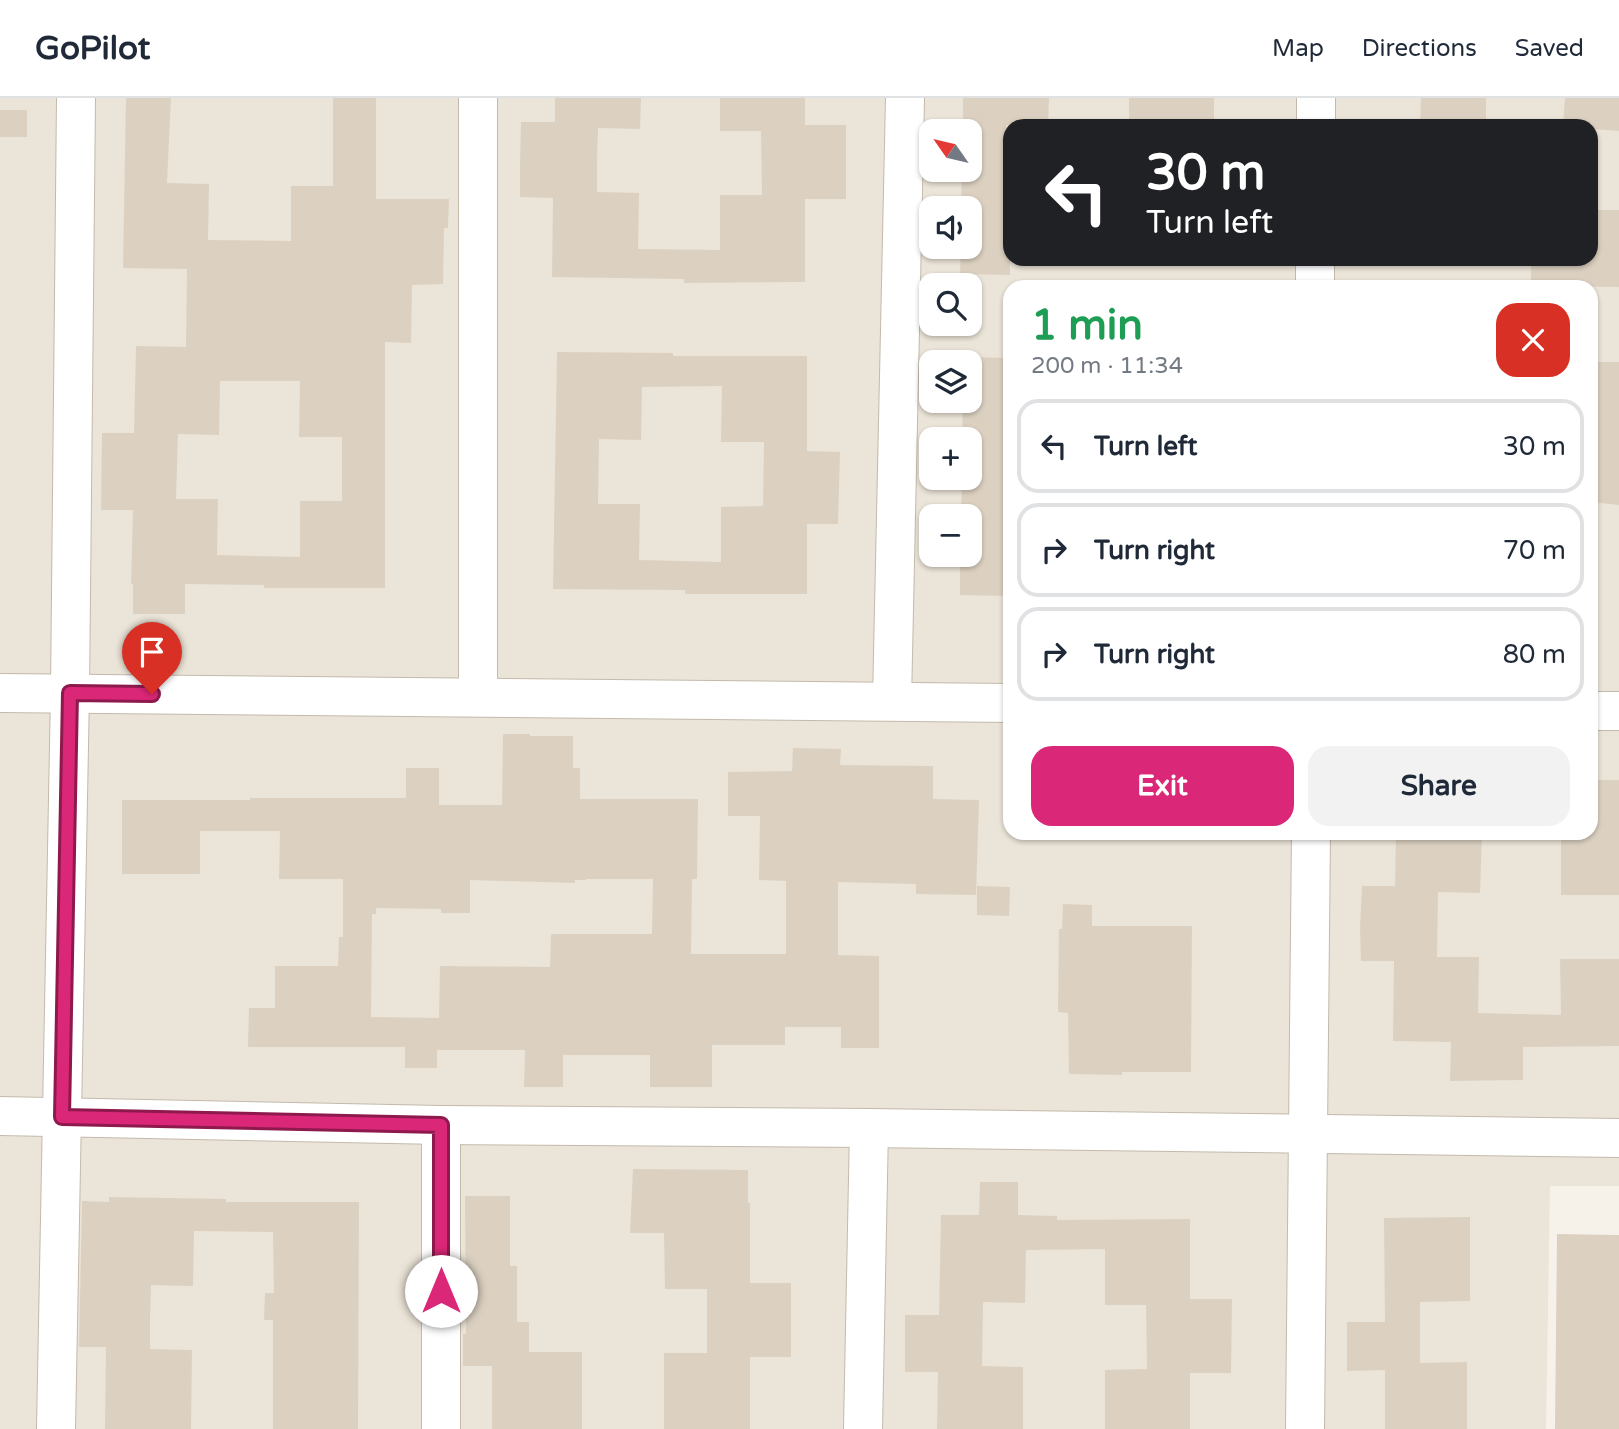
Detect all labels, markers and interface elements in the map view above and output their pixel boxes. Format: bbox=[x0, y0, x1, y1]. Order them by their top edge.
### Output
text: GoPilot bbox=[35, 29, 150, 68]
text: Map bbox=[1272, 34, 1324, 63]
text: Directions bbox=[1362, 34, 1477, 63]
text: Saved bbox=[1515, 34, 1584, 63]
north arrow bbox=[919, 119, 982, 182]
map controls bbox=[919, 119, 982, 567]
text: 30 m bbox=[1146, 144, 1265, 203]
icon: left bbox=[1031, 147, 1122, 238]
button: sound bbox=[919, 196, 982, 259]
text: Turn left bbox=[1146, 204, 1273, 242]
button: search bbox=[919, 273, 982, 336]
text: 1 min bbox=[1031, 300, 1143, 351]
button: close bbox=[1496, 303, 1570, 377]
button: layers bbox=[919, 350, 982, 413]
text: 200 m · 11:34 bbox=[1031, 352, 1183, 380]
button: + bbox=[919, 427, 982, 490]
icon: left bbox=[1035, 427, 1073, 465]
text: Turn left bbox=[1094, 431, 1197, 462]
text: 30 m bbox=[1503, 431, 1566, 462]
button: − bbox=[919, 504, 982, 567]
icon: right bbox=[1035, 531, 1073, 569]
text: Turn right bbox=[1094, 535, 1215, 566]
text: 70 m bbox=[1503, 535, 1566, 566]
pin bbox=[122, 622, 182, 694]
icon: arrive bbox=[133, 633, 171, 671]
icon: right bbox=[1035, 635, 1073, 673]
text: Turn right bbox=[1094, 639, 1215, 670]
text: 80 m bbox=[1503, 639, 1566, 670]
button: Exit bbox=[1031, 746, 1294, 826]
button: Share bbox=[1308, 746, 1570, 826]
position arrow bbox=[404, 1254, 478, 1328]

